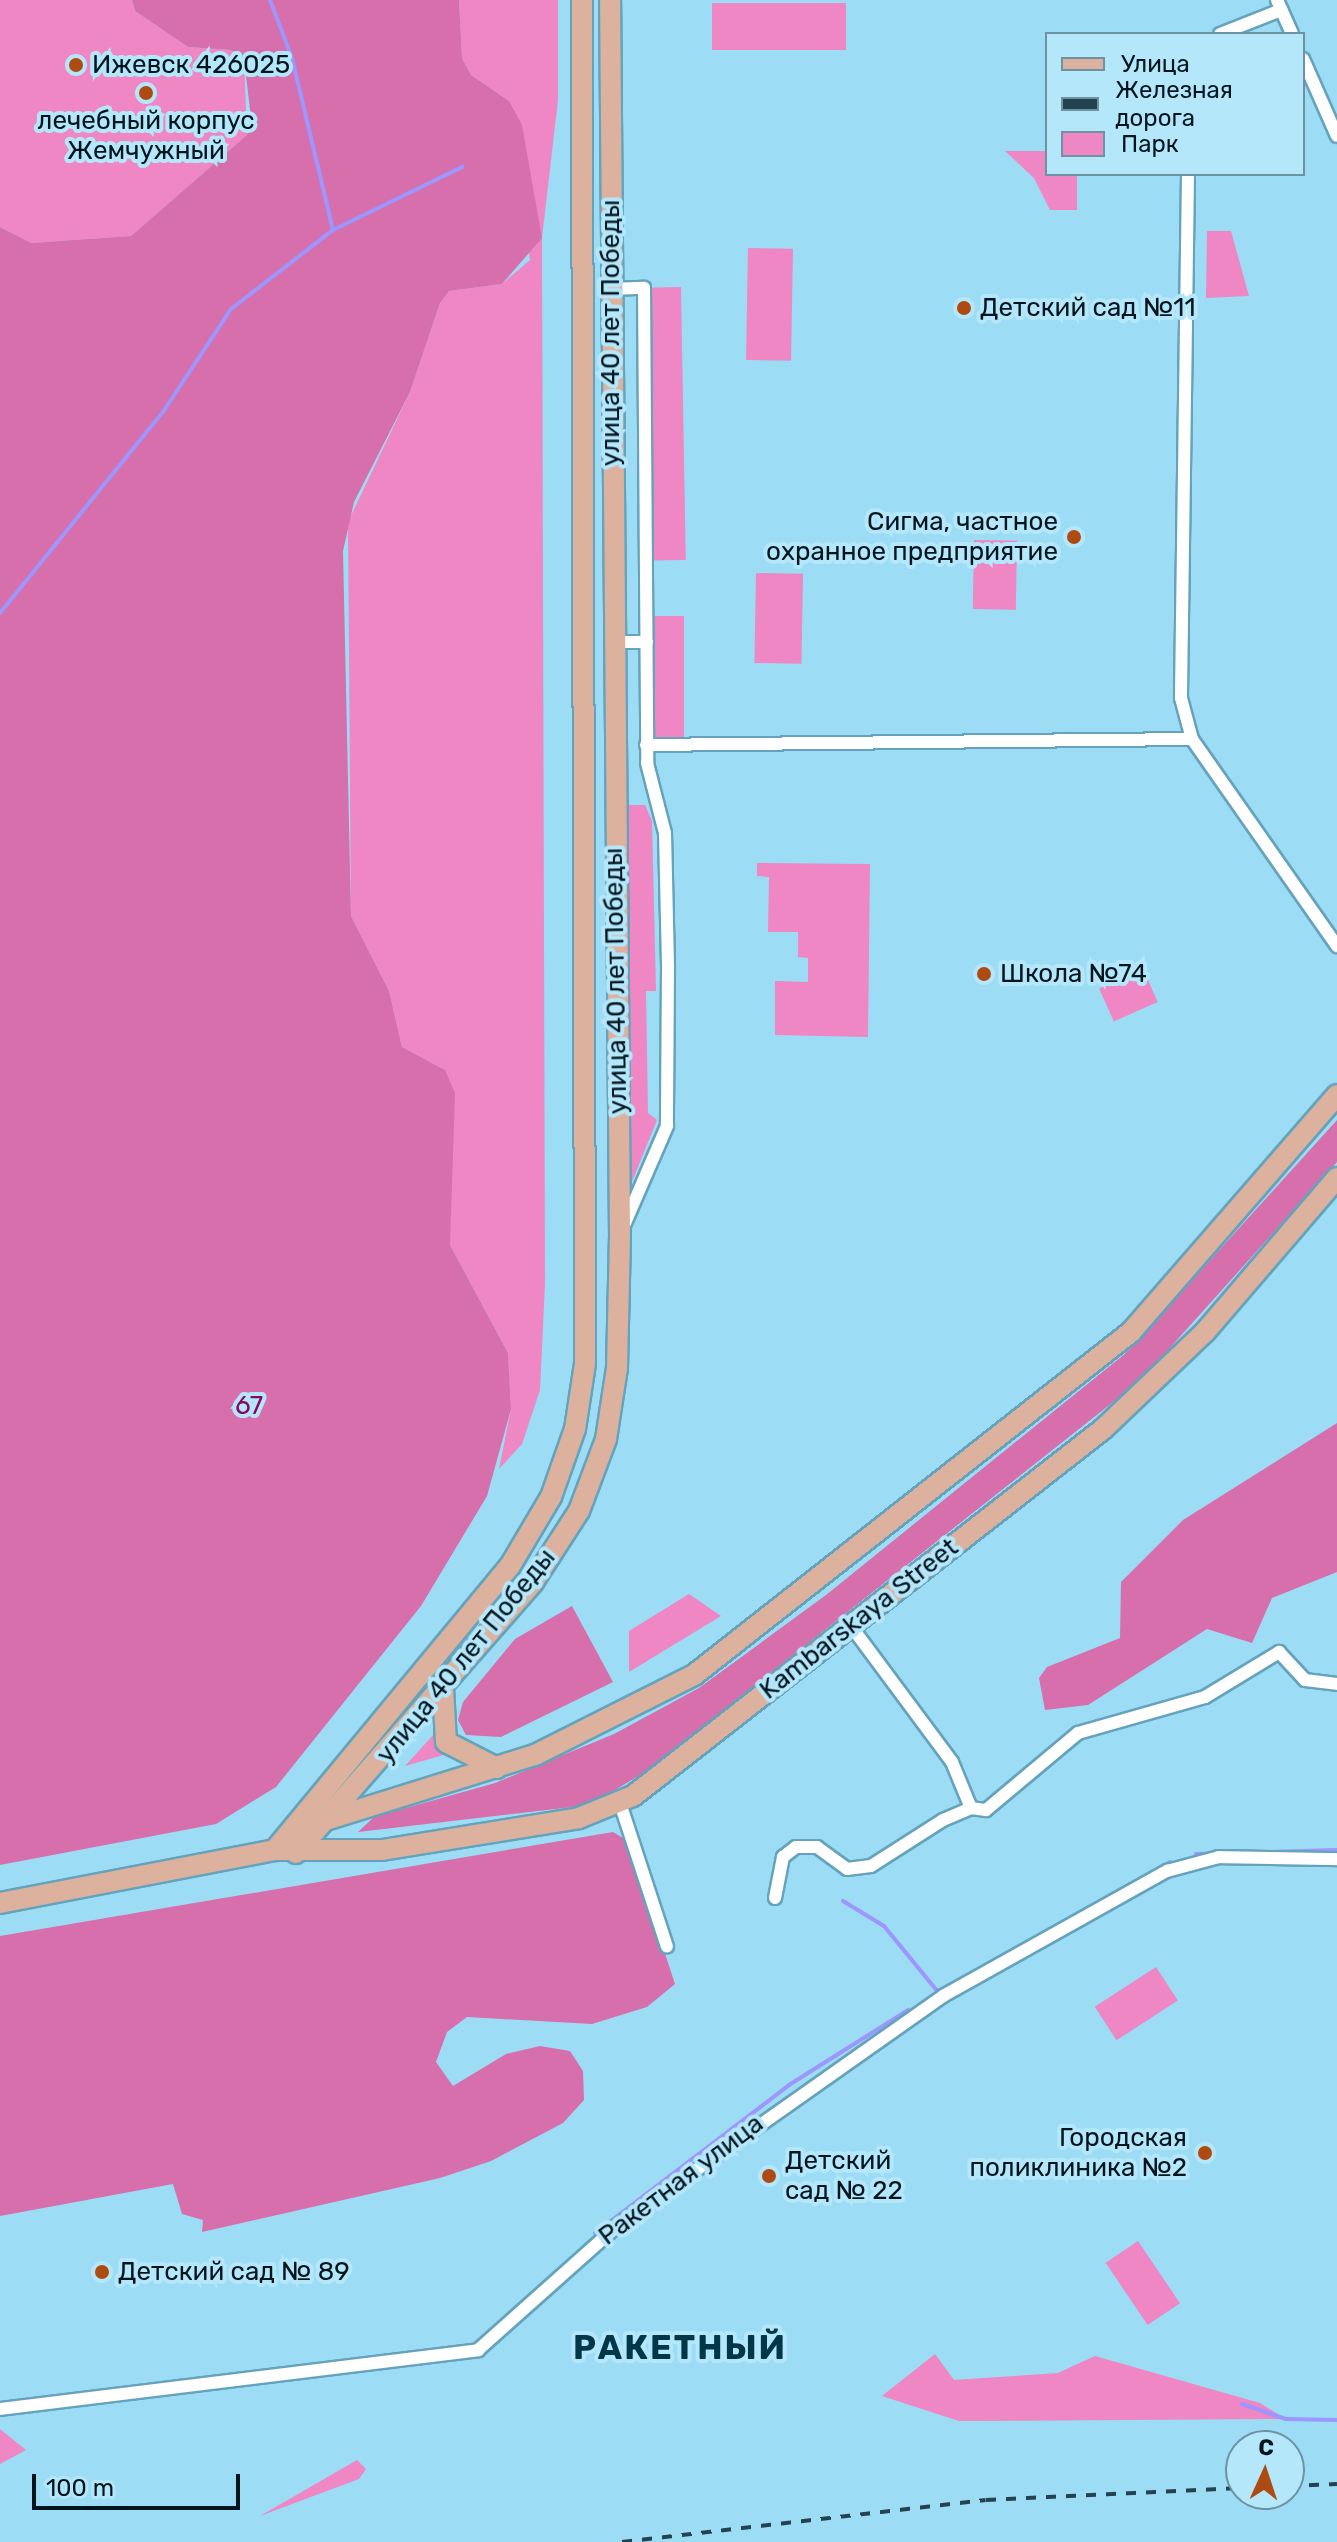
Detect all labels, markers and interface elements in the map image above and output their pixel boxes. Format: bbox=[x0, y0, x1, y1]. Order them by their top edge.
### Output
legend bbox=[1045, 32, 1305, 176]
place label: Ижевск 426025 bbox=[92, 49, 290, 81]
text: Улица bbox=[1121, 50, 1190, 78]
marker: Ижевск 426025 bbox=[67, 56, 85, 74]
text: Железная дорога bbox=[1115, 76, 1233, 132]
marker: лечебный корпус Жемчужный bbox=[137, 84, 155, 102]
place label: лечебный корпус Жемчужный bbox=[37, 105, 255, 166]
text: Парк bbox=[1121, 130, 1179, 158]
street label: улица 40 лет Победы bbox=[595, 200, 627, 466]
place label: Детский сад №11 bbox=[980, 292, 1196, 324]
marker: Детский сад №11 bbox=[955, 299, 973, 317]
place label: Сигма, частное охранное предприятие bbox=[766, 506, 1058, 568]
marker: Сигма, частное охранное предприятие bbox=[1065, 528, 1083, 546]
street label: улица 40 лет Победы bbox=[598, 847, 634, 1115]
place label: Школа №74 bbox=[1000, 958, 1147, 990]
marker: Школа №74 bbox=[975, 965, 993, 983]
park label: 67 bbox=[235, 1390, 263, 1422]
street label: Kambarskaya Street bbox=[754, 1532, 964, 1706]
street label: улица 40 лет Победы bbox=[370, 1543, 562, 1769]
street label: Ракетная улица bbox=[593, 2108, 769, 2252]
place label: Городская поликлиника №2 bbox=[969, 2122, 1187, 2184]
marker: Городская поликлиника №2 bbox=[1194, 2142, 1216, 2164]
place label: Детский сад № 22 bbox=[785, 2145, 903, 2206]
marker: Детский сад № 22 bbox=[760, 2167, 778, 2185]
place label: Детский сад № 89 bbox=[118, 2256, 350, 2288]
marker: Детский сад № 89 bbox=[93, 2263, 111, 2281]
district label: РАКЕТНЫЙ bbox=[573, 2328, 787, 2368]
north arrow bbox=[1225, 2430, 1305, 2510]
text: С bbox=[1258, 2434, 1275, 2461]
scale bar bbox=[36, 2458, 244, 2508]
text: 100 m bbox=[46, 2474, 114, 2502]

